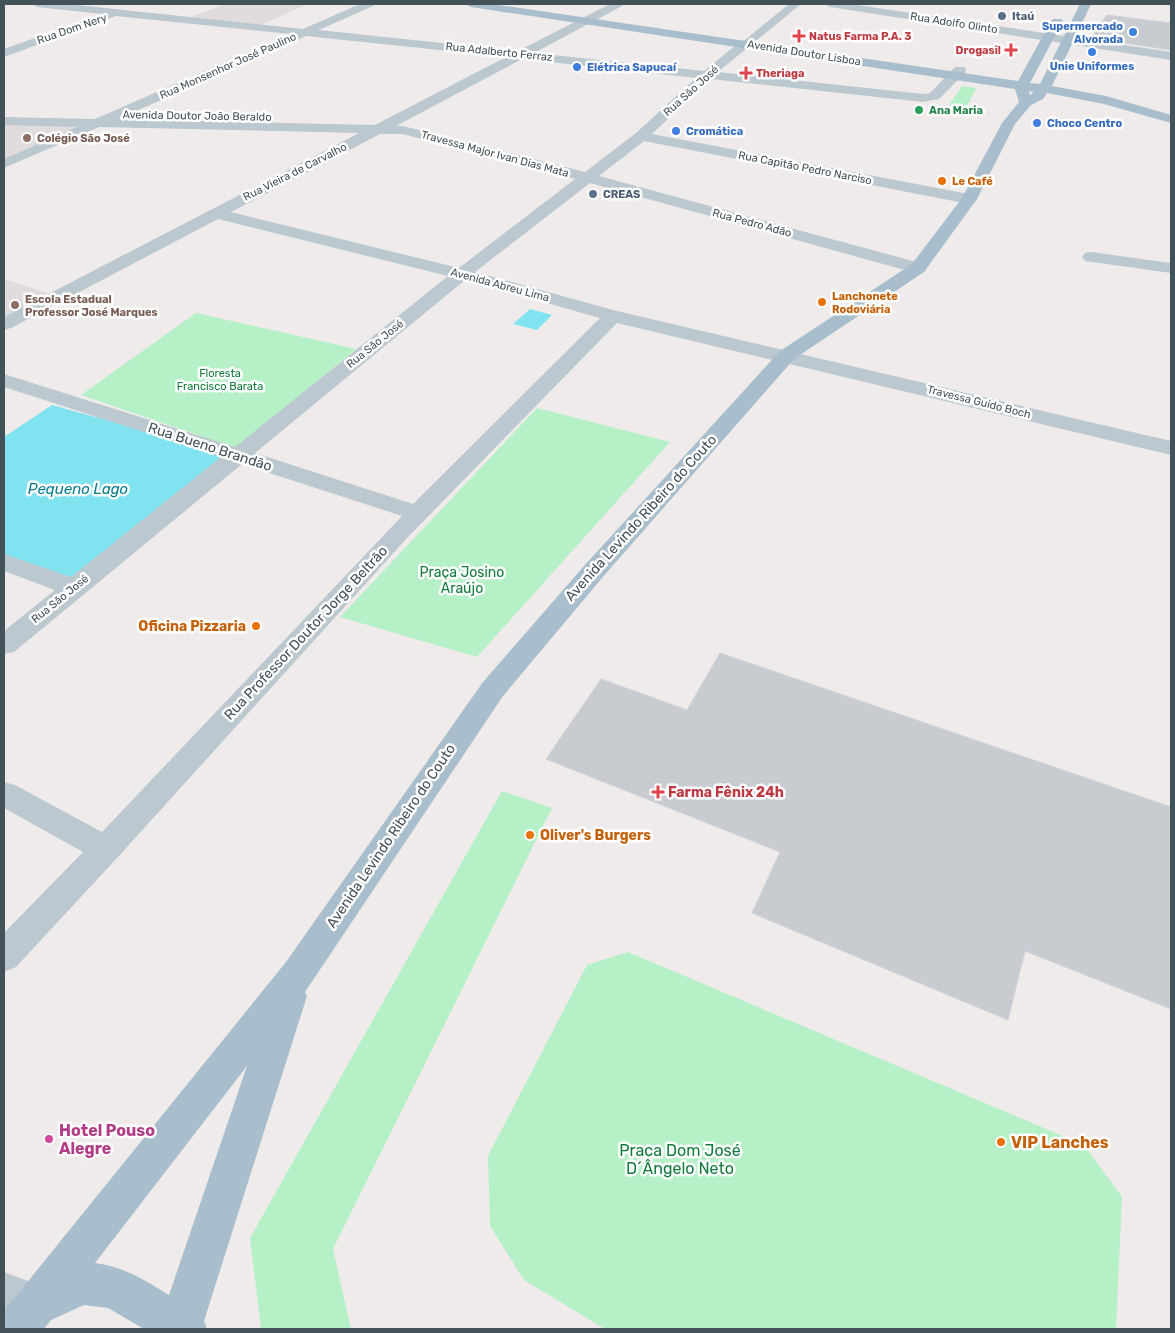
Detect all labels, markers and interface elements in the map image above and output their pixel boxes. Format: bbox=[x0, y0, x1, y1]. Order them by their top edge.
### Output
street label: Rua Adolfo Olinto bbox=[909, 10, 999, 36]
marker: Itaú bbox=[996, 10, 1008, 22]
place label: Itaú bbox=[1012, 10, 1034, 23]
street label: Rua Dom Nery bbox=[35, 11, 109, 47]
place label: Supermercado Alvorada bbox=[1042, 20, 1123, 46]
marker: Supermercado Alvorada bbox=[1127, 26, 1139, 38]
street label: Rua Monsenhor José Paulino bbox=[158, 30, 298, 102]
marker: Natus Farma P.A. 3 bbox=[793, 30, 805, 42]
place label: Natus Farma P.A. 3 bbox=[809, 30, 911, 43]
street label: Avenida Doutor Lisboa bbox=[746, 38, 862, 68]
street label: Rua Adalberto Ferraz bbox=[445, 40, 554, 64]
place label: Drogasil bbox=[956, 44, 1001, 57]
marker: Drogasil bbox=[1005, 44, 1017, 56]
marker: Unie Uniformes bbox=[1086, 46, 1098, 58]
place label: Unie Uniformes bbox=[1050, 60, 1134, 73]
marker: Elétrica Sapucaí bbox=[571, 61, 583, 73]
place label: Elétrica Sapucaí bbox=[587, 61, 677, 74]
street label: Rua São José bbox=[661, 63, 721, 119]
marker: Theriaga bbox=[740, 67, 752, 79]
place label: Theriaga bbox=[756, 67, 805, 80]
marker: Ana Maria bbox=[913, 104, 925, 116]
place label: Ana Maria bbox=[929, 104, 983, 117]
street label: Avenida Doutor João Beraldo bbox=[122, 108, 272, 124]
marker: Choco Centro bbox=[1031, 117, 1043, 129]
place label: Choco Centro bbox=[1047, 117, 1122, 130]
marker: Cromática bbox=[670, 125, 682, 137]
place label: Cromática bbox=[686, 125, 743, 138]
street label: Travessa Major Ivan Dias Mata bbox=[420, 128, 570, 180]
marker: Colégio São José bbox=[21, 132, 33, 144]
place label: Colégio São José bbox=[37, 132, 130, 145]
street label: Rua Vieira de Carvalho bbox=[241, 140, 349, 204]
street label: Rua Capitão Pedro Narciso bbox=[737, 149, 873, 187]
marker: Le Café bbox=[936, 175, 948, 187]
place label: Le Café bbox=[952, 175, 993, 188]
marker: CREAS bbox=[587, 188, 599, 200]
place label: CREAS bbox=[603, 188, 640, 201]
street label: Rua Pedro Adão bbox=[711, 206, 793, 240]
street label: Avenida Abreu Lima bbox=[449, 266, 551, 304]
place label: Lanchonete Rodoviária bbox=[832, 290, 898, 316]
place label: Escola Estadual Professor José Marques bbox=[25, 293, 158, 319]
marker: Lanchonete Rodoviária bbox=[816, 296, 828, 308]
marker: Escola Estadual Professor José Marques bbox=[9, 299, 21, 311]
street label: Rua São José bbox=[344, 317, 406, 371]
park label: Floresta Francisco Barata bbox=[177, 367, 263, 393]
street label: Travessa Guido Boch bbox=[926, 383, 1032, 421]
street label: Rua Bueno Brandão bbox=[146, 419, 274, 475]
street label: Avenida Levindo Ribeiro do Couto bbox=[562, 431, 720, 605]
water label: Pequeno Lago bbox=[28, 480, 129, 498]
street label: Rua Professor Doutor Jorge Beltrão bbox=[221, 543, 391, 723]
park label: Praça Josino Araújo bbox=[420, 564, 504, 597]
street label: Rua São José bbox=[29, 572, 91, 626]
place label: Oficina Pizzaria bbox=[138, 618, 246, 635]
marker: Oficina Pizzaria bbox=[250, 620, 262, 632]
street label: Avenida Levindo Ribeiro do Couto bbox=[323, 741, 459, 931]
place label: Farma Fênix 24h bbox=[668, 784, 784, 801]
marker: Farma Fênix 24h bbox=[652, 786, 664, 798]
place label: Oliver's Burgers bbox=[540, 827, 651, 844]
marker: Oliver's Burgers bbox=[524, 829, 536, 841]
place label: Hotel Pouso Alegre bbox=[59, 1121, 155, 1158]
marker: Hotel Pouso Alegre bbox=[43, 1133, 55, 1145]
place label: VIP Lanches bbox=[1011, 1133, 1109, 1152]
marker: VIP Lanches bbox=[995, 1136, 1007, 1148]
park label: Praça Dom José D´Ângelo Neto bbox=[619, 1141, 741, 1178]

